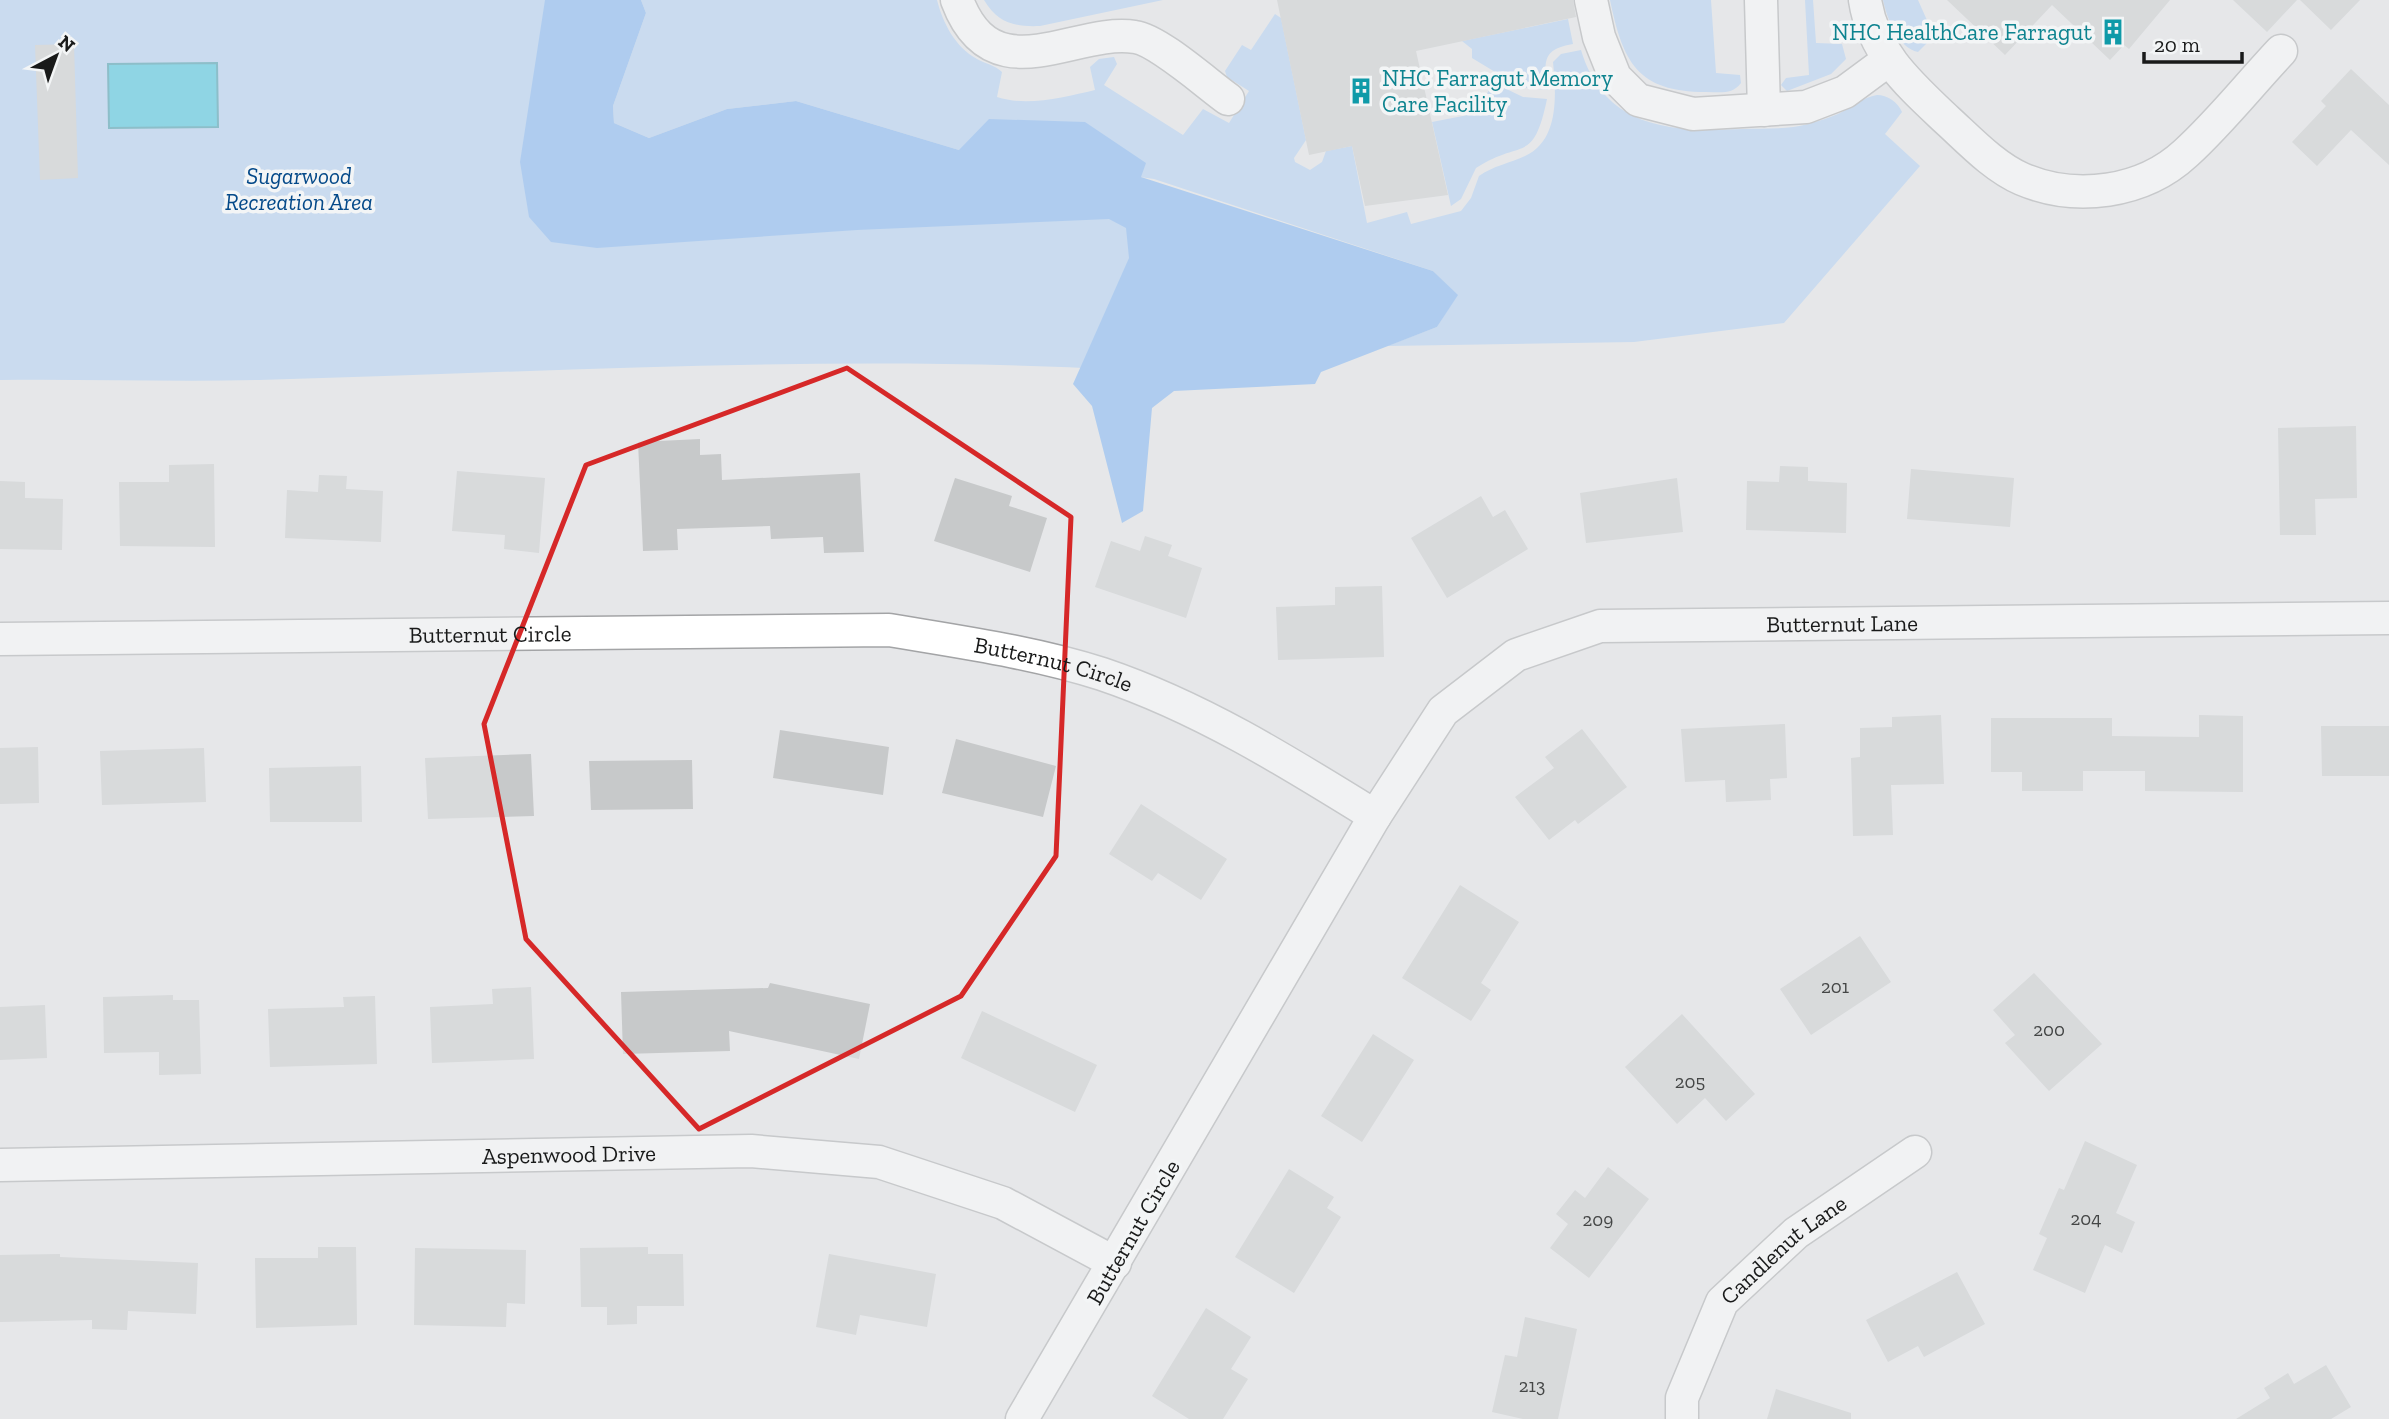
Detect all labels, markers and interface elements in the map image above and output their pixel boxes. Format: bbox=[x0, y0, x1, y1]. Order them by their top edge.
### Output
building icon: NHC HealthCare Farragut bbox=[2098, 17, 2128, 47]
place label: NHC HealthCare Farragut bbox=[1832, 18, 2092, 46]
north arrow bbox=[21, 21, 91, 91]
scale bar bbox=[2144, 21, 2242, 65]
text: N bbox=[54, 30, 80, 57]
text: 20 m bbox=[2154, 32, 2200, 57]
place label: NHC Farragut Memory Care Facility bbox=[1382, 64, 1613, 118]
building icon: NHC Farragut Memory Care Facility bbox=[1346, 76, 1376, 106]
park label: Sugarwood Recreation Area bbox=[225, 162, 373, 216]
street label: Butternut Lane bbox=[1766, 609, 1918, 638]
street label: Butternut Circle bbox=[408, 619, 572, 649]
street label: Butternut Circle bbox=[972, 630, 1137, 698]
house number: 201 bbox=[1821, 975, 1849, 998]
house number: 200 bbox=[2033, 1018, 2065, 1041]
house number: 205 bbox=[1675, 1070, 1705, 1093]
street label: Aspenwood Drive bbox=[482, 1139, 656, 1170]
street label: Butternut Circle bbox=[1080, 1155, 1186, 1309]
street label: Candlenut Lane bbox=[1715, 1189, 1852, 1310]
house number: 204 bbox=[2071, 1207, 2101, 1230]
house number: 209 bbox=[1583, 1208, 1613, 1231]
house number: 213 bbox=[1519, 1374, 1545, 1397]

